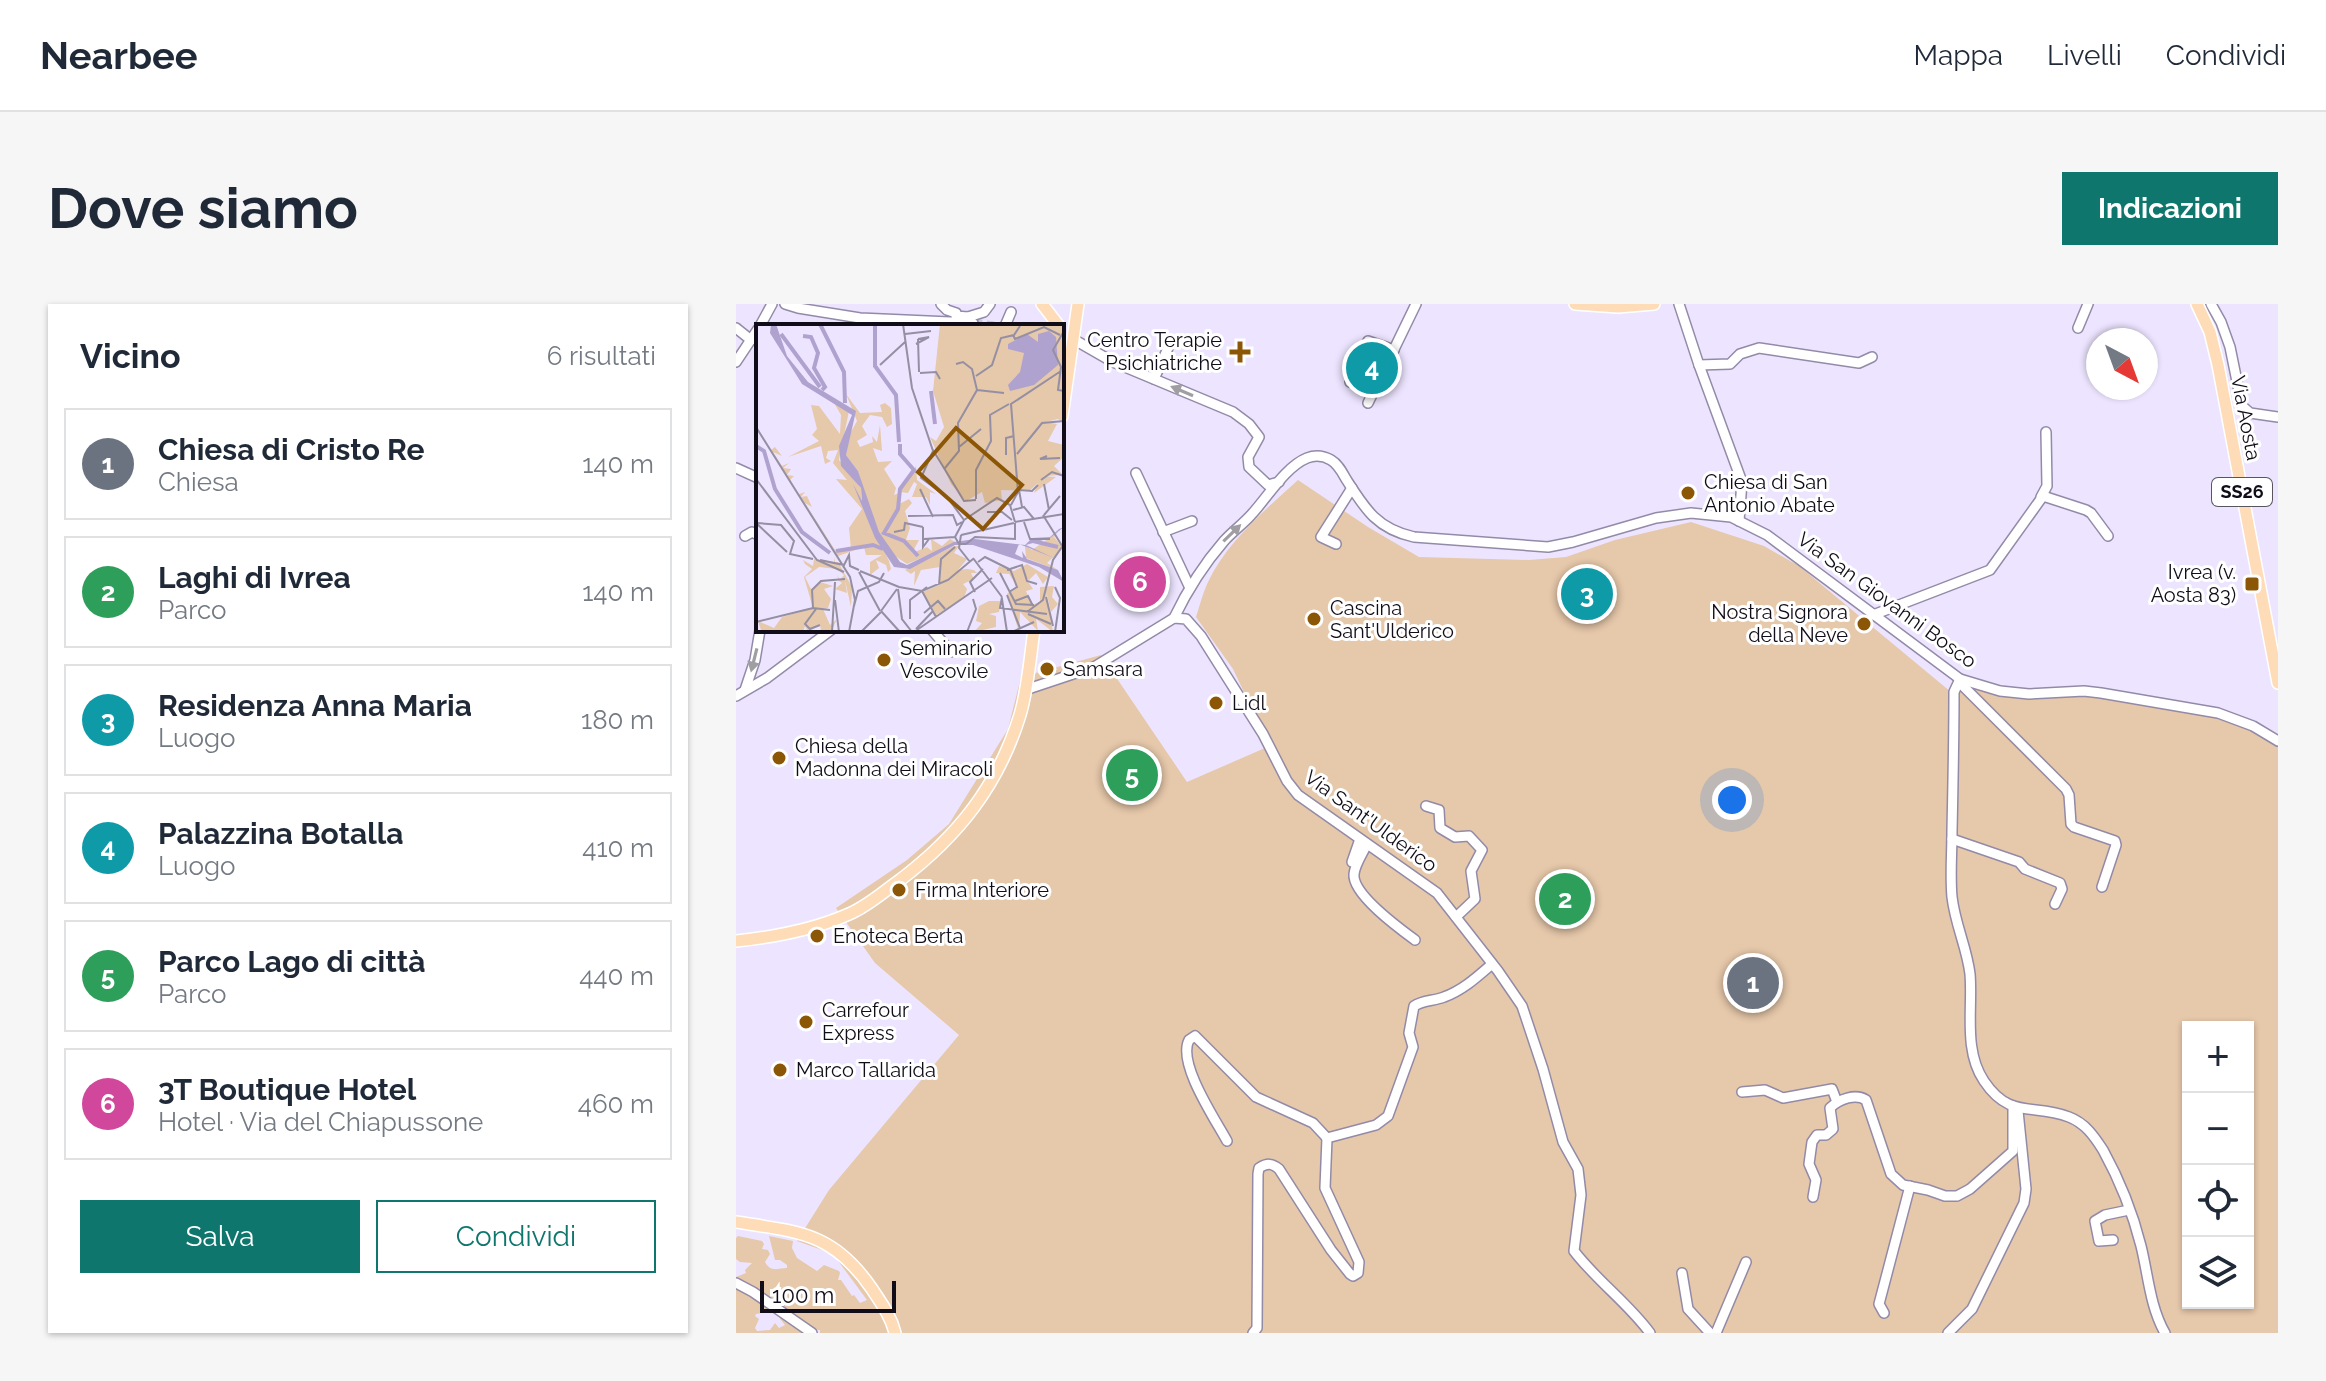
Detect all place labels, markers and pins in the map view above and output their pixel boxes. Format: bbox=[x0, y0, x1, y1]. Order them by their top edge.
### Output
place label: Centro Terapie Psichiatriche bbox=[1087, 328, 1222, 375]
pin: 4 bbox=[1346, 338, 1398, 398]
marker: Centro Terapie Psichiatriche bbox=[1229, 341, 1251, 363]
place label: Chiesa di San Antonio Abate bbox=[1704, 470, 1835, 517]
marker: Chiesa di San Antonio Abate bbox=[1679, 484, 1697, 502]
pin: 6 bbox=[1114, 552, 1166, 612]
place label: Ivrea (v. Aosta 83) bbox=[2151, 560, 2236, 607]
pin: 3 bbox=[1561, 564, 1613, 624]
marker: Ivrea (v. Aosta 83) bbox=[2243, 575, 2261, 593]
place label: Cascina Sant'Ulderico bbox=[1330, 596, 1454, 643]
place label: Nostra Signora della Neve bbox=[1711, 600, 1848, 647]
marker: Cascina Sant'Ulderico bbox=[1305, 610, 1323, 628]
marker: Nostra Signora della Neve bbox=[1855, 615, 1873, 633]
place label: Seminario Vescovile bbox=[900, 636, 993, 683]
marker: Seminario Vescovile bbox=[875, 651, 893, 669]
place label: Samsara bbox=[1063, 657, 1143, 681]
marker: Samsara bbox=[1038, 660, 1056, 678]
place label: Lidl bbox=[1232, 691, 1266, 715]
marker: Lidl bbox=[1207, 694, 1225, 712]
place label: Chiesa della Madonna dei Miracoli bbox=[795, 734, 993, 781]
pin: 5 bbox=[1106, 745, 1158, 805]
marker: Chiesa della Madonna dei Miracoli bbox=[770, 749, 788, 767]
pin: 2 bbox=[1539, 869, 1591, 929]
place label: Firma Interiore bbox=[915, 878, 1049, 902]
marker: Firma Interiore bbox=[890, 881, 908, 899]
place label: Enoteca Berta bbox=[833, 924, 963, 948]
marker: Enoteca Berta bbox=[808, 927, 826, 945]
pin: 1 bbox=[1727, 953, 1779, 1013]
place label: Carrefour Express bbox=[822, 998, 909, 1045]
marker: Carrefour Express bbox=[797, 1013, 815, 1031]
place label: Marco Tallarida bbox=[796, 1058, 936, 1082]
marker: Marco Tallarida bbox=[771, 1061, 789, 1079]

